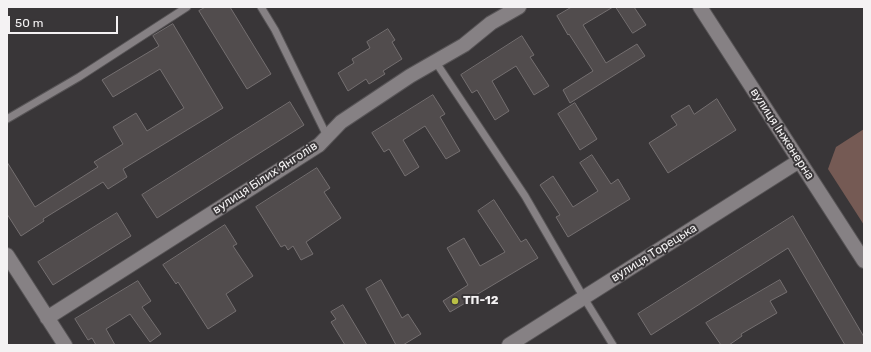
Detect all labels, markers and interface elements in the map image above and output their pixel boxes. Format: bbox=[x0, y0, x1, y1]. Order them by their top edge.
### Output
scale bar bbox=[10, 8, 120, 34]
text: 50 m bbox=[15, 16, 43, 30]
street label: вулиця Інженерна bbox=[747, 86, 817, 182]
street label: вулиця Білих Янголів bbox=[210, 139, 320, 217]
street label: вулиця Торецька bbox=[609, 221, 699, 285]
place label: ТП-12 bbox=[463, 294, 499, 308]
marker: ТП-12 bbox=[450, 296, 460, 306]

